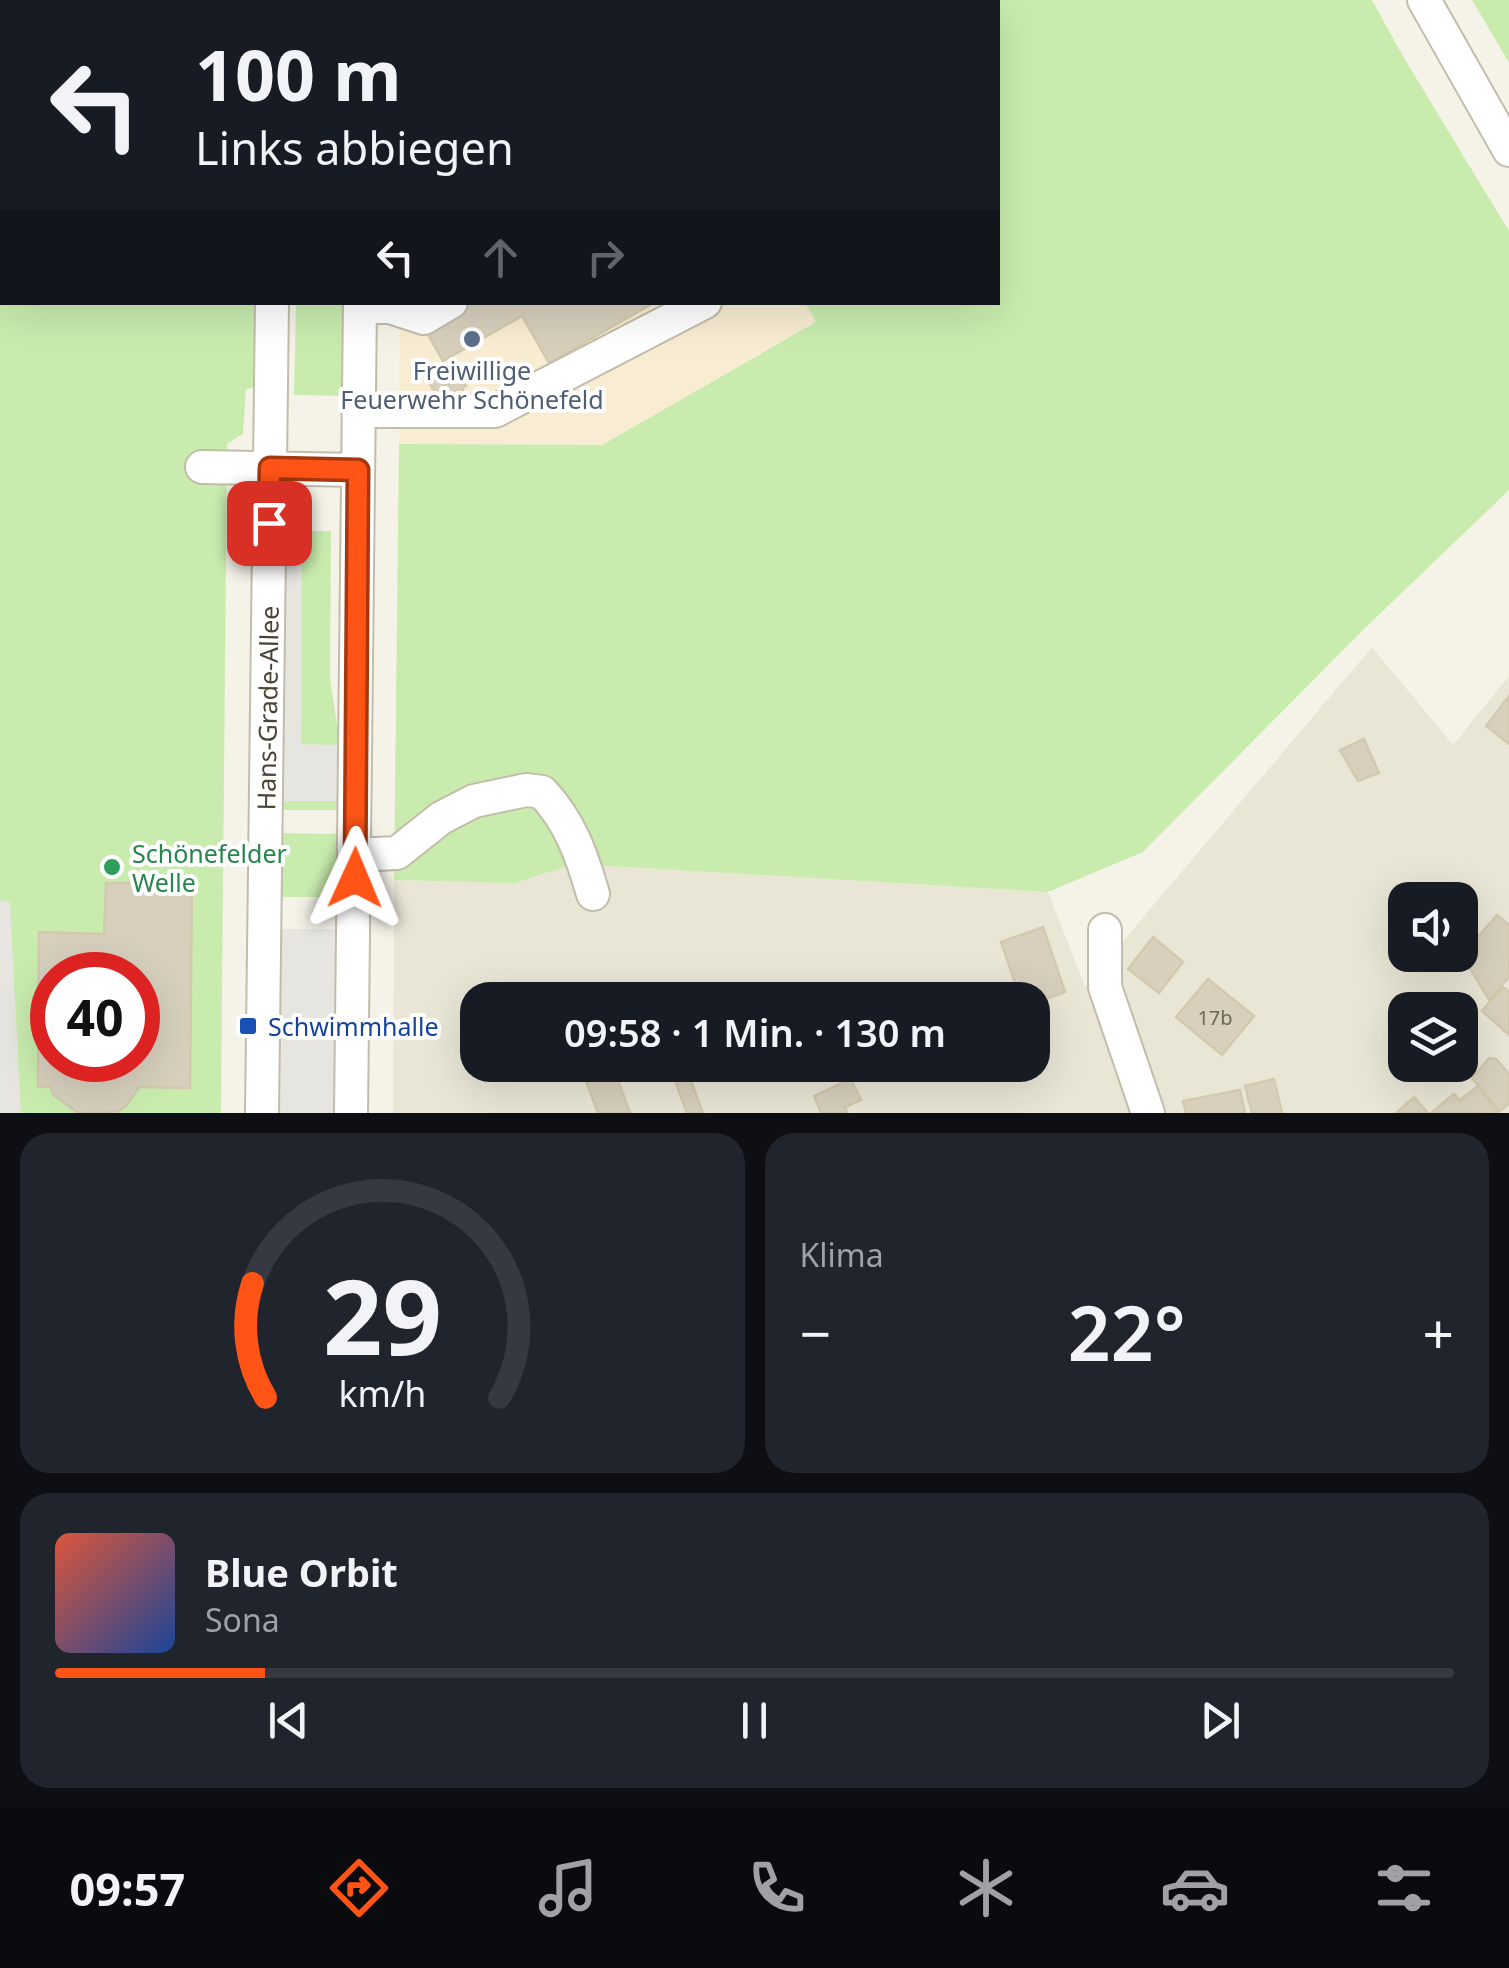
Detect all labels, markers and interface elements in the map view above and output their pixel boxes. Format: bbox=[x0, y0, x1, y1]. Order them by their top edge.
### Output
text: 100 m bbox=[195, 26, 402, 122]
icon: left bbox=[30, 40, 160, 170]
text: Links abbiegen bbox=[195, 117, 514, 178]
icon: left bbox=[368, 230, 423, 285]
icon: ahead bbox=[473, 230, 528, 285]
icon: right bbox=[578, 230, 633, 285]
marker: Freiwillige Feuerwehr Schönefeld bbox=[461, 328, 483, 350]
place label: Freiwillige Feuerwehr Schönefeld bbox=[340, 353, 604, 416]
pin bbox=[227, 481, 312, 566]
icon: arrive bbox=[242, 496, 297, 551]
street label: Hans-Grade-Allee bbox=[248, 605, 286, 811]
position arrow bbox=[303, 826, 407, 930]
place label: Schönefelder Welle bbox=[132, 836, 287, 899]
marker: Schönefelder Welle bbox=[101, 856, 123, 878]
map controls bbox=[1388, 882, 1478, 1082]
button: sound bbox=[1388, 882, 1478, 972]
speed limit sign: 40 bbox=[30, 952, 160, 1082]
button: layers bbox=[1388, 992, 1478, 1082]
house number: 17b bbox=[1197, 1004, 1233, 1031]
text: 09:58 · 1 Min. · 130 m bbox=[564, 1006, 946, 1058]
place label: Schwimmhalle bbox=[268, 1009, 439, 1043]
marker: Schwimmhalle bbox=[237, 1015, 259, 1037]
text: Klima bbox=[800, 1233, 884, 1276]
text: 29 bbox=[323, 1244, 442, 1385]
text: 22° bbox=[1068, 1281, 1186, 1383]
text: − bbox=[800, 1295, 831, 1370]
text: + bbox=[1423, 1295, 1454, 1370]
text: km/h bbox=[338, 1369, 426, 1417]
text: Blue Orbit bbox=[205, 1546, 398, 1598]
text: Sona bbox=[205, 1598, 280, 1641]
icon: previous bbox=[261, 1693, 316, 1748]
icon: pause bbox=[727, 1693, 782, 1748]
icon: next bbox=[1193, 1693, 1248, 1748]
icon: directions bbox=[324, 1853, 394, 1923]
icon: music bbox=[533, 1853, 603, 1923]
icon: phone bbox=[742, 1853, 812, 1923]
icon: climate bbox=[951, 1853, 1021, 1923]
icon: car bbox=[1160, 1853, 1230, 1923]
icon: filters bbox=[1369, 1853, 1439, 1923]
text: 09:57 bbox=[70, 1858, 185, 1919]

